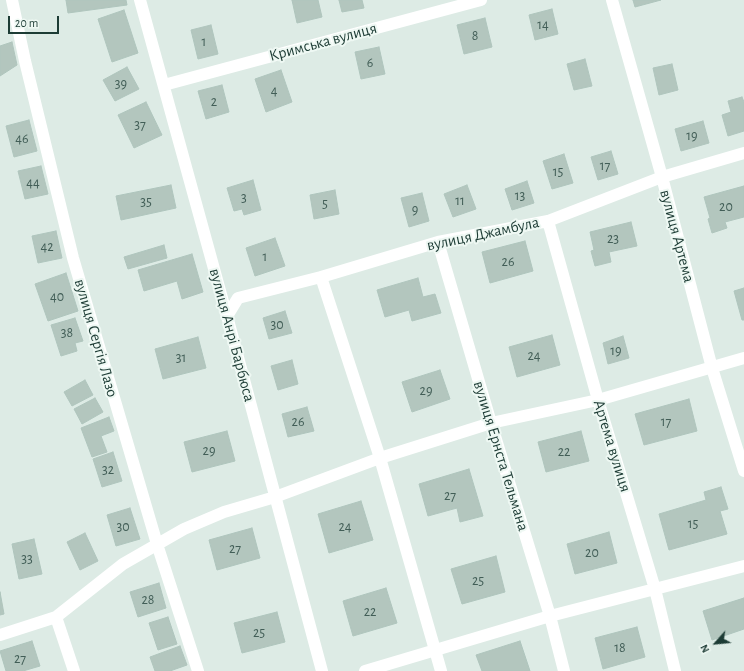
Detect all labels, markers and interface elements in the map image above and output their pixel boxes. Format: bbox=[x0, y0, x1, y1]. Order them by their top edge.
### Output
scale bar bbox=[10, 8, 61, 34]
text: 20 m bbox=[15, 17, 38, 29]
house number: 14 bbox=[537, 17, 549, 33]
street label: Кримська вулиця bbox=[267, 18, 379, 66]
house number: 8 bbox=[472, 28, 478, 44]
house number: 1 bbox=[202, 34, 206, 50]
house number: 6 bbox=[367, 55, 373, 71]
house number: 39 bbox=[115, 76, 127, 92]
house number: 4 bbox=[271, 83, 277, 99]
house number: 2 bbox=[211, 94, 217, 110]
house number: 37 bbox=[134, 117, 146, 133]
house number: 19 bbox=[686, 128, 698, 144]
house number: 46 bbox=[15, 131, 29, 147]
house number: 17 bbox=[600, 158, 610, 174]
house number: 15 bbox=[553, 164, 563, 180]
house number: 44 bbox=[26, 175, 40, 191]
street label: вулиця Артема bbox=[655, 187, 699, 285]
house number: 13 bbox=[515, 188, 525, 204]
house number: 3 bbox=[241, 190, 247, 206]
house number: 11 bbox=[455, 193, 465, 209]
house number: 35 bbox=[140, 194, 152, 210]
house number: 5 bbox=[322, 196, 328, 212]
house number: 20 bbox=[719, 199, 733, 215]
house number: 9 bbox=[412, 202, 418, 218]
street label: вулиця Джамбула bbox=[425, 213, 541, 255]
house number: 23 bbox=[607, 231, 619, 247]
house number: 42 bbox=[40, 239, 54, 255]
house number: 1 bbox=[263, 249, 267, 265]
house number: 26 bbox=[502, 254, 514, 270]
street label: вулиця Анрі Барбюса bbox=[205, 266, 259, 404]
street label: вулиця Сергія Лазо bbox=[70, 277, 122, 399]
house number: 40 bbox=[50, 289, 64, 305]
house number: 30 bbox=[270, 317, 284, 333]
house number: 38 bbox=[61, 325, 73, 341]
house number: 19 bbox=[610, 343, 622, 359]
house number: 24 bbox=[527, 348, 541, 364]
house number: 31 bbox=[176, 350, 186, 366]
street label: вулиця Ернста Тельмана bbox=[469, 379, 533, 533]
house number: 29 bbox=[420, 383, 432, 399]
street label: Артема вулиця bbox=[589, 398, 635, 494]
house number: 26 bbox=[292, 414, 304, 430]
house number: 17 bbox=[661, 414, 671, 430]
house number: 29 bbox=[203, 443, 215, 459]
house number: 22 bbox=[558, 444, 570, 460]
house number: 32 bbox=[102, 462, 114, 478]
house number: 27 bbox=[444, 488, 456, 504]
house number: 15 bbox=[688, 516, 698, 532]
house number: 30 bbox=[116, 519, 130, 535]
house number: 24 bbox=[338, 519, 352, 535]
house number: 27 bbox=[229, 541, 241, 557]
house number: 20 bbox=[585, 545, 599, 561]
house number: 33 bbox=[21, 551, 33, 567]
house number: 25 bbox=[472, 573, 484, 589]
house number: 28 bbox=[141, 592, 155, 608]
house number: 22 bbox=[364, 604, 376, 620]
north arrow bbox=[696, 623, 736, 663]
house number: 25 bbox=[253, 625, 265, 641]
house number: 18 bbox=[614, 640, 626, 656]
text: N bbox=[698, 643, 712, 655]
house number: 27 bbox=[14, 651, 26, 667]

